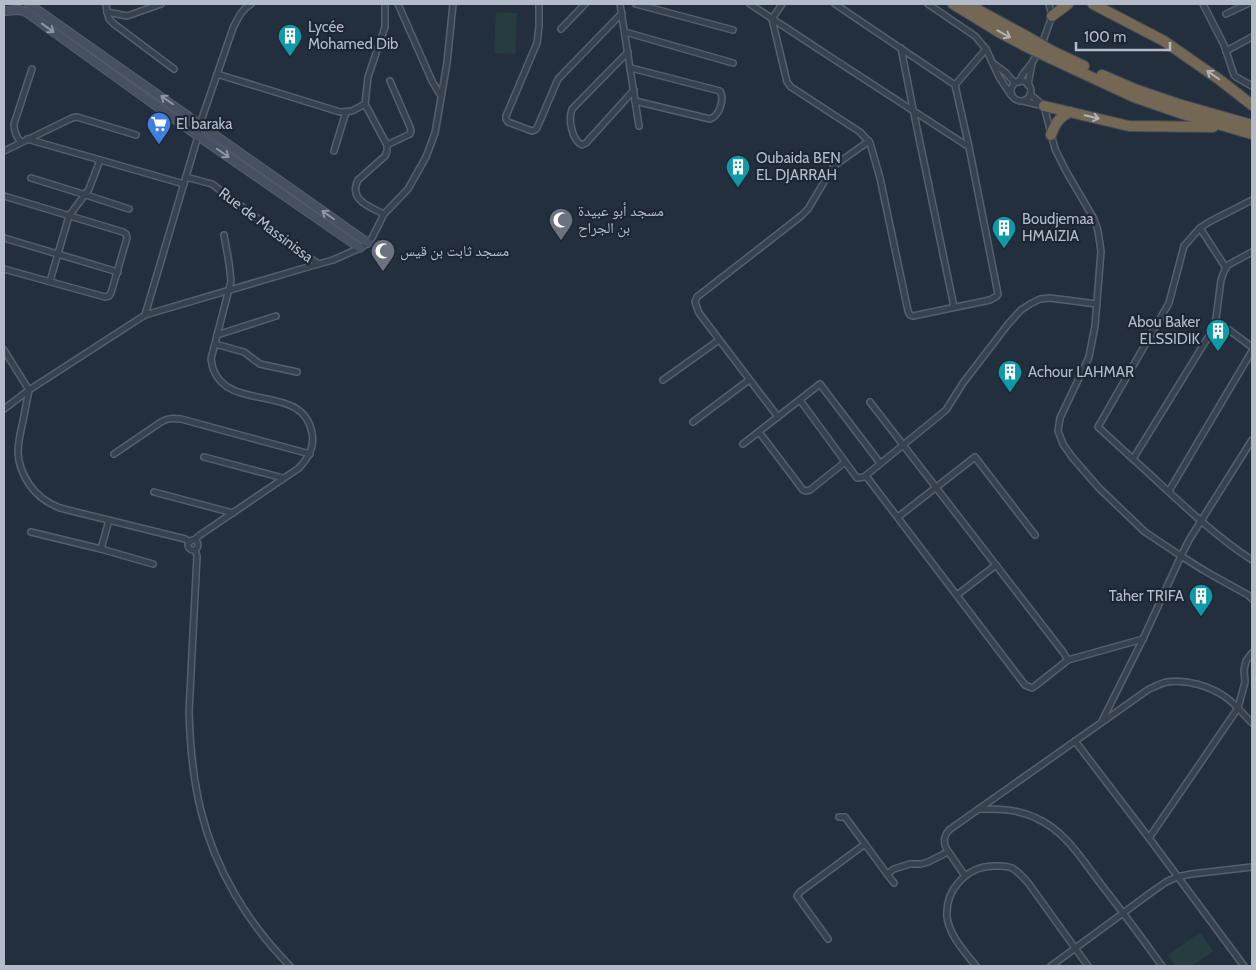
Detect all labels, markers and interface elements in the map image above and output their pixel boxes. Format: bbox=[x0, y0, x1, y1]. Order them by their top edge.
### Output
place label: Lycée Mohamed Dib bbox=[308, 18, 398, 53]
scale bar bbox=[1076, 20, 1170, 52]
one-way arrow bbox=[41, 23, 55, 33]
building icon: Lycée Mohamed Dib bbox=[277, 23, 303, 57]
text: 100 m bbox=[1084, 28, 1126, 46]
one-way arrow bbox=[996, 30, 1010, 40]
one-way arrow bbox=[1206, 70, 1220, 80]
one-way arrow bbox=[161, 95, 174, 106]
supermarket icon: El baraka bbox=[146, 111, 172, 145]
one-way arrow bbox=[1083, 113, 1099, 122]
place label: El baraka bbox=[176, 115, 233, 133]
one-way arrow bbox=[216, 148, 230, 158]
place label: Oubaida BEN EL DJARRAH bbox=[756, 149, 841, 184]
building icon: Oubaida BEN EL DJARRAH bbox=[725, 154, 751, 188]
street label: Rue de Massinissa bbox=[215, 184, 317, 267]
place label: مسجد أبو عبيدة بن الجراح bbox=[578, 202, 664, 238]
mosque icon: مسجد أبو عبيدة بن الجراح bbox=[548, 207, 574, 241]
one-way arrow bbox=[322, 209, 335, 220]
place label: Boudjemaa HMAIZIA bbox=[1022, 210, 1095, 245]
building icon: Boudjemaa HMAIZIA bbox=[991, 215, 1017, 249]
mosque icon: مسجد ثابت بن قيس bbox=[370, 238, 396, 272]
place label: مسجد ثابت بن قيس bbox=[400, 242, 509, 261]
place label: Abou Baker ELSSIDIK bbox=[1128, 313, 1201, 348]
building icon: Abou Baker ELSSIDIK bbox=[1205, 318, 1231, 352]
building icon: Achour LAHMAR bbox=[997, 359, 1023, 393]
place label: Achour LAHMAR bbox=[1028, 363, 1134, 381]
building icon: Taher TRIFA bbox=[1188, 583, 1214, 617]
place label: Taher TRIFA bbox=[1109, 587, 1185, 605]

